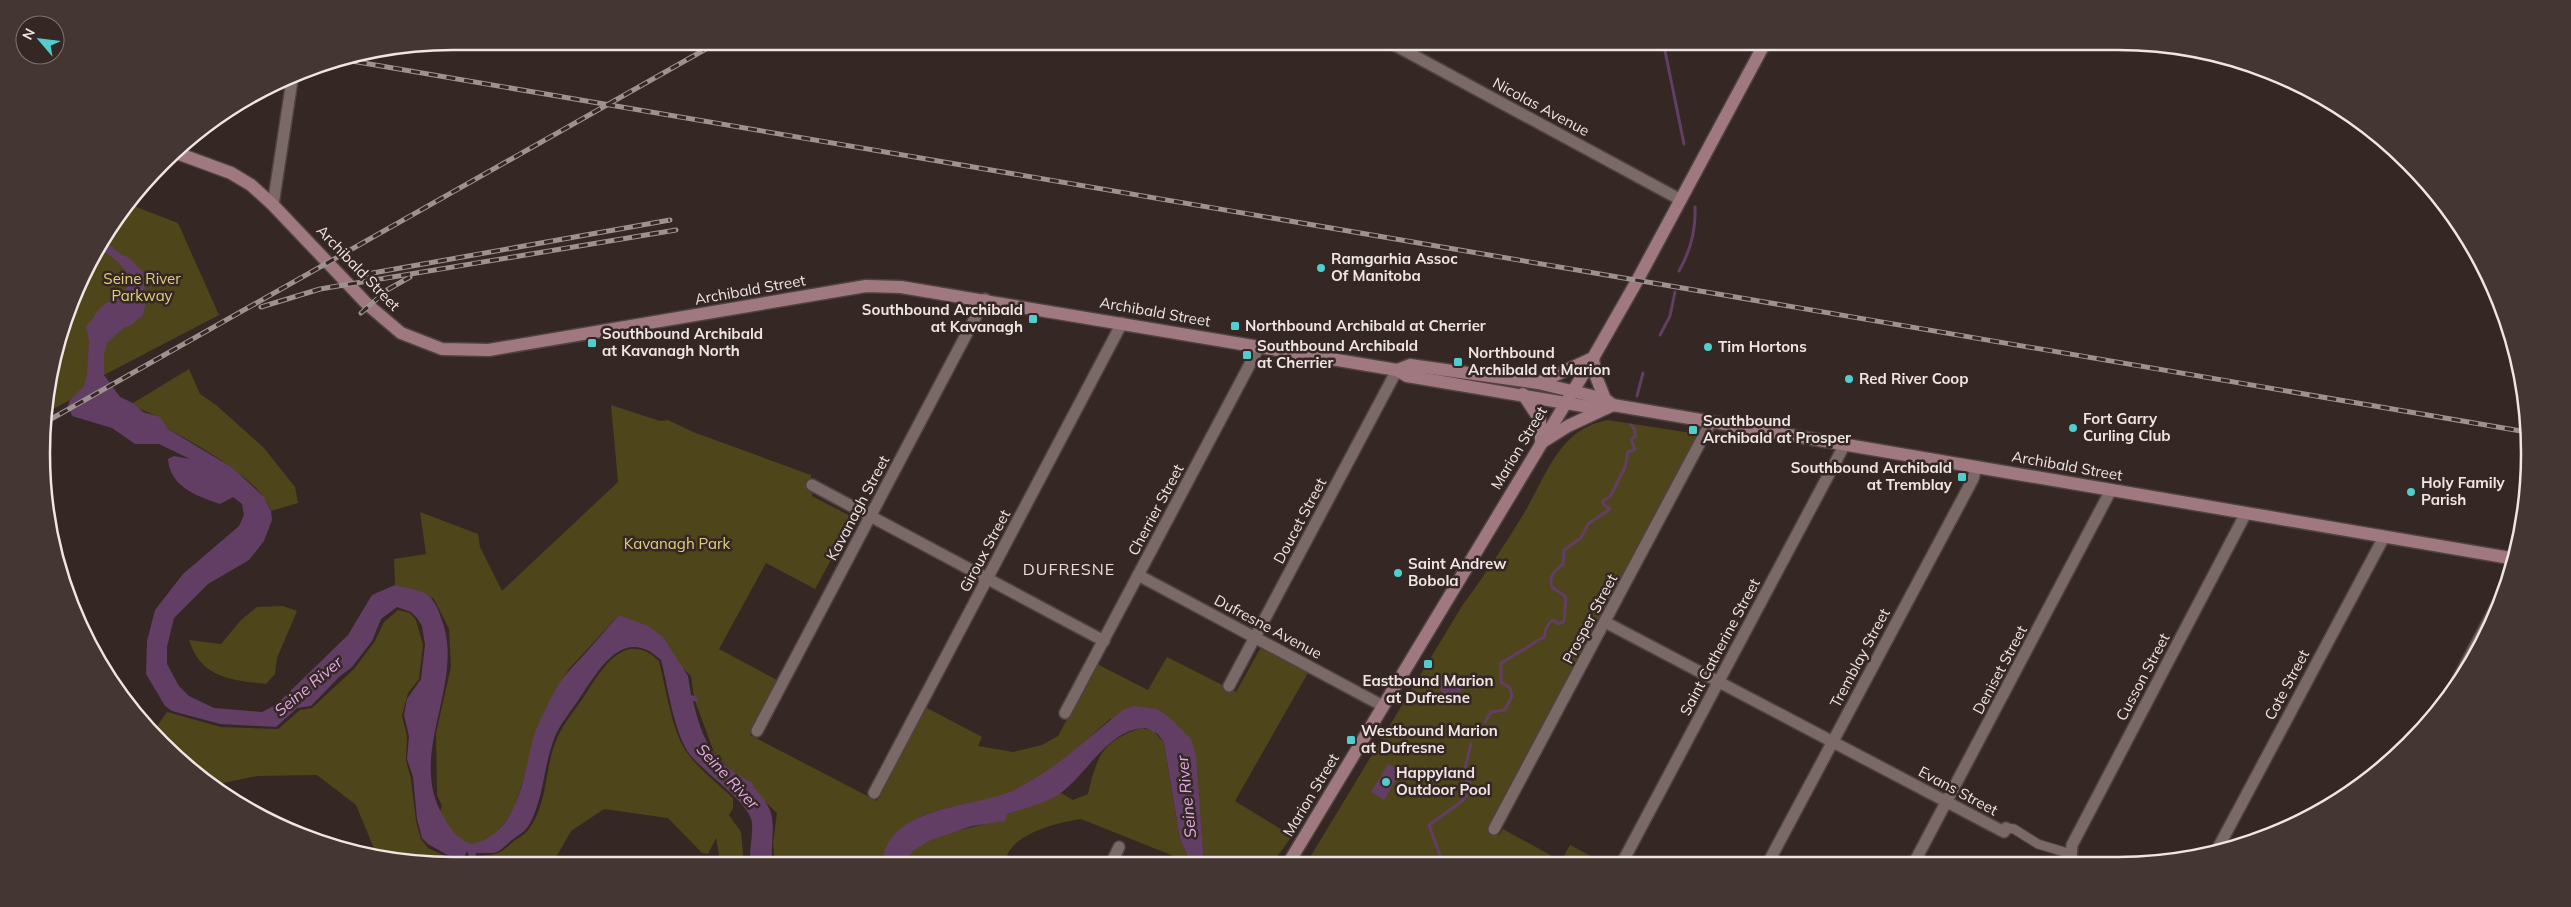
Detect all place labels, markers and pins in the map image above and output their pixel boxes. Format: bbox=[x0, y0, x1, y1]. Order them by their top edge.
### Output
place label: Ramgarhia Assoc Of Manitoba bbox=[1331, 249, 1458, 285]
marker: Ramgarhia Assoc Of Manitoba bbox=[1315, 262, 1327, 274]
place label: Southbound Archibald at Kavanagh bbox=[862, 300, 1023, 336]
marker: Southbound Archibald at Kavanagh bbox=[1027, 313, 1039, 325]
place label: Northbound Archibald at Cherrier bbox=[1245, 316, 1486, 335]
marker: Northbound Archibald at Cherrier bbox=[1229, 320, 1241, 332]
place label: Southbound Archibald at Kavanagh North bbox=[602, 324, 763, 360]
place label: Southbound Archibald at Cherrier bbox=[1257, 336, 1418, 372]
marker: Southbound Archibald at Kavanagh North bbox=[586, 337, 598, 349]
place label: Tim Hortons bbox=[1718, 337, 1807, 356]
marker: Tim Hortons bbox=[1702, 341, 1714, 353]
place label: Northbound Archibald at Marion bbox=[1468, 343, 1611, 379]
marker: Southbound Archibald at Cherrier bbox=[1241, 349, 1253, 361]
marker: Northbound Archibald at Marion bbox=[1452, 356, 1464, 368]
place label: Red River Coop bbox=[1859, 369, 1968, 388]
marker: Red River Coop bbox=[1843, 373, 1855, 385]
place label: Fort Garry Curling Club bbox=[2083, 409, 2171, 445]
place label: Southbound Archibald at Prosper bbox=[1703, 411, 1851, 447]
marker: Fort Garry Curling Club bbox=[2067, 422, 2079, 434]
marker: Southbound Archibald at Prosper bbox=[1687, 424, 1699, 436]
place label: Southbound Archibald at Tremblay bbox=[1791, 458, 1953, 494]
marker: Southbound Archibald at Tremblay bbox=[1956, 471, 1968, 483]
place label: Holy Family Parish bbox=[2421, 473, 2506, 509]
marker: Holy Family Parish bbox=[2405, 486, 2417, 498]
place label: Saint Andrew Bobola bbox=[1408, 554, 1507, 590]
marker: Saint Andrew Bobola bbox=[1392, 567, 1404, 579]
marker: Eastbound Marion at Dufresne bbox=[1422, 658, 1434, 670]
place label: Eastbound Marion at Dufresne bbox=[1363, 671, 1493, 707]
place label: Westbound Marion at Dufresne bbox=[1361, 721, 1498, 757]
marker: Westbound Marion at Dufresne bbox=[1345, 734, 1357, 746]
place label: Happyland Outdoor Pool bbox=[1396, 763, 1491, 799]
marker: Happyland Outdoor Pool bbox=[1380, 776, 1392, 788]

